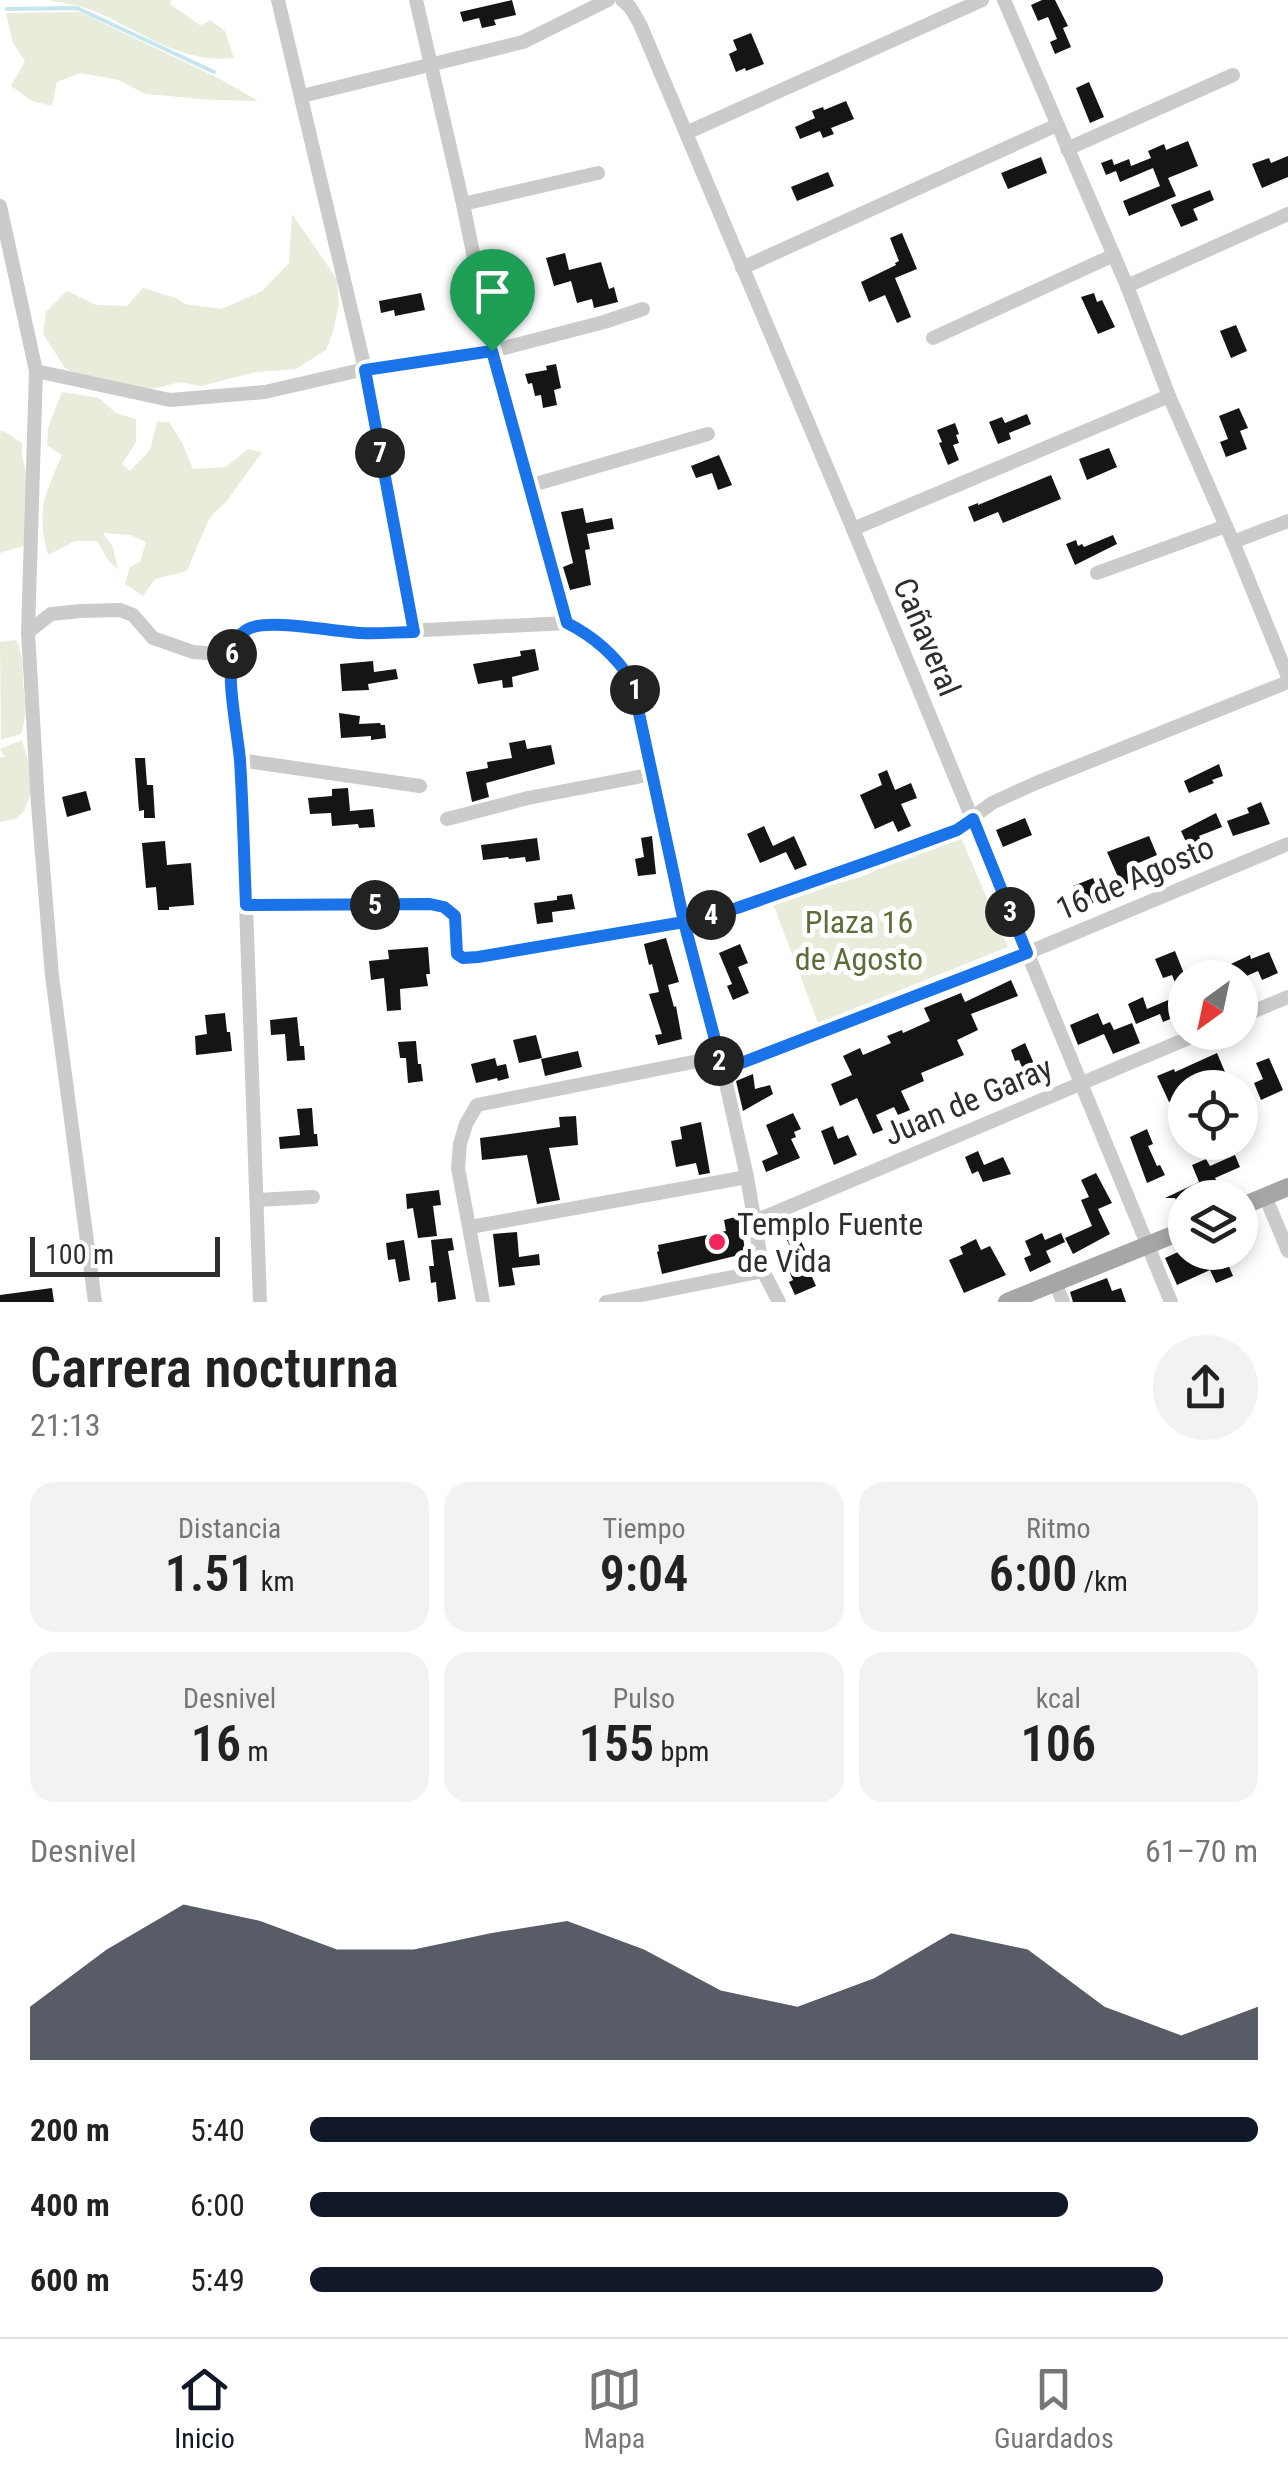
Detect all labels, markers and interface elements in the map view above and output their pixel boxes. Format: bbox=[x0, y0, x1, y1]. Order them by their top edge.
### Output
pin bbox=[450, 249, 535, 352]
icon: arrive bbox=[465, 264, 520, 319]
pin: 7 bbox=[355, 428, 405, 478]
text: 7 bbox=[373, 436, 387, 469]
street label: Cañaveral bbox=[885, 572, 969, 702]
pin: 6 bbox=[207, 629, 257, 679]
text: 6 bbox=[225, 637, 239, 670]
pin: 1 bbox=[610, 665, 660, 715]
text: 1 bbox=[628, 673, 642, 706]
street label: 16 de Agosto bbox=[1051, 828, 1219, 928]
pin: 5 bbox=[350, 880, 400, 930]
pin: 3 bbox=[985, 887, 1035, 937]
text: 5 bbox=[368, 888, 382, 921]
pin: 4 bbox=[686, 890, 736, 940]
text: 3 bbox=[1003, 895, 1017, 928]
text: 4 bbox=[704, 898, 718, 931]
park label: Plaza 16 de Agosto bbox=[795, 903, 923, 978]
north arrow bbox=[1168, 960, 1258, 1050]
map controls bbox=[1168, 960, 1258, 1270]
pin: 2 bbox=[694, 1036, 744, 1086]
text: 2 bbox=[712, 1044, 726, 1077]
street label: Juan de Garay bbox=[878, 1049, 1058, 1153]
button: locate bbox=[1168, 1070, 1258, 1160]
button: layers bbox=[1168, 1180, 1258, 1270]
place label: Templo Fuente de Vida bbox=[737, 1205, 923, 1280]
marker: Templo Fuente de Vida bbox=[706, 1231, 728, 1253]
scale bar bbox=[30, 1232, 220, 1276]
text: 100 m bbox=[45, 1238, 114, 1271]
button: share bbox=[1153, 1335, 1258, 1440]
text: Carrera nocturna bbox=[30, 1336, 399, 1400]
text: 21:13 bbox=[30, 1406, 101, 1444]
text: Distancia bbox=[178, 1512, 281, 1545]
text: Tiempo bbox=[602, 1512, 686, 1545]
text: Ritmo bbox=[1026, 1512, 1091, 1545]
text: 1.51 bbox=[165, 1545, 254, 1603]
text: 9:04 bbox=[600, 1545, 688, 1603]
text: 6:00 bbox=[989, 1545, 1077, 1603]
text: km bbox=[254, 1565, 295, 1598]
text: /km bbox=[1077, 1565, 1128, 1598]
text: Desnivel bbox=[183, 1682, 276, 1715]
text: Pulso bbox=[613, 1682, 675, 1715]
text: kcal bbox=[1036, 1682, 1081, 1715]
text: 16 bbox=[191, 1715, 241, 1773]
text: 155 bbox=[579, 1715, 654, 1773]
text: 106 bbox=[1021, 1715, 1096, 1773]
text: m bbox=[241, 1735, 269, 1768]
text: bpm bbox=[654, 1735, 709, 1768]
text: Desnivel bbox=[30, 1832, 137, 1870]
text: 61–70 m bbox=[1145, 1832, 1258, 1870]
text: 200 m bbox=[30, 2111, 110, 2149]
text: 5:40 bbox=[190, 2111, 245, 2149]
text: 400 m bbox=[30, 2186, 110, 2224]
text: 6:00 bbox=[190, 2186, 245, 2224]
text: 600 m bbox=[30, 2261, 110, 2299]
text: 5:49 bbox=[190, 2261, 245, 2299]
tab: Inicio bbox=[174, 2362, 235, 2455]
tab: Mapa bbox=[583, 2362, 645, 2455]
tab: Guardados bbox=[994, 2362, 1114, 2455]

